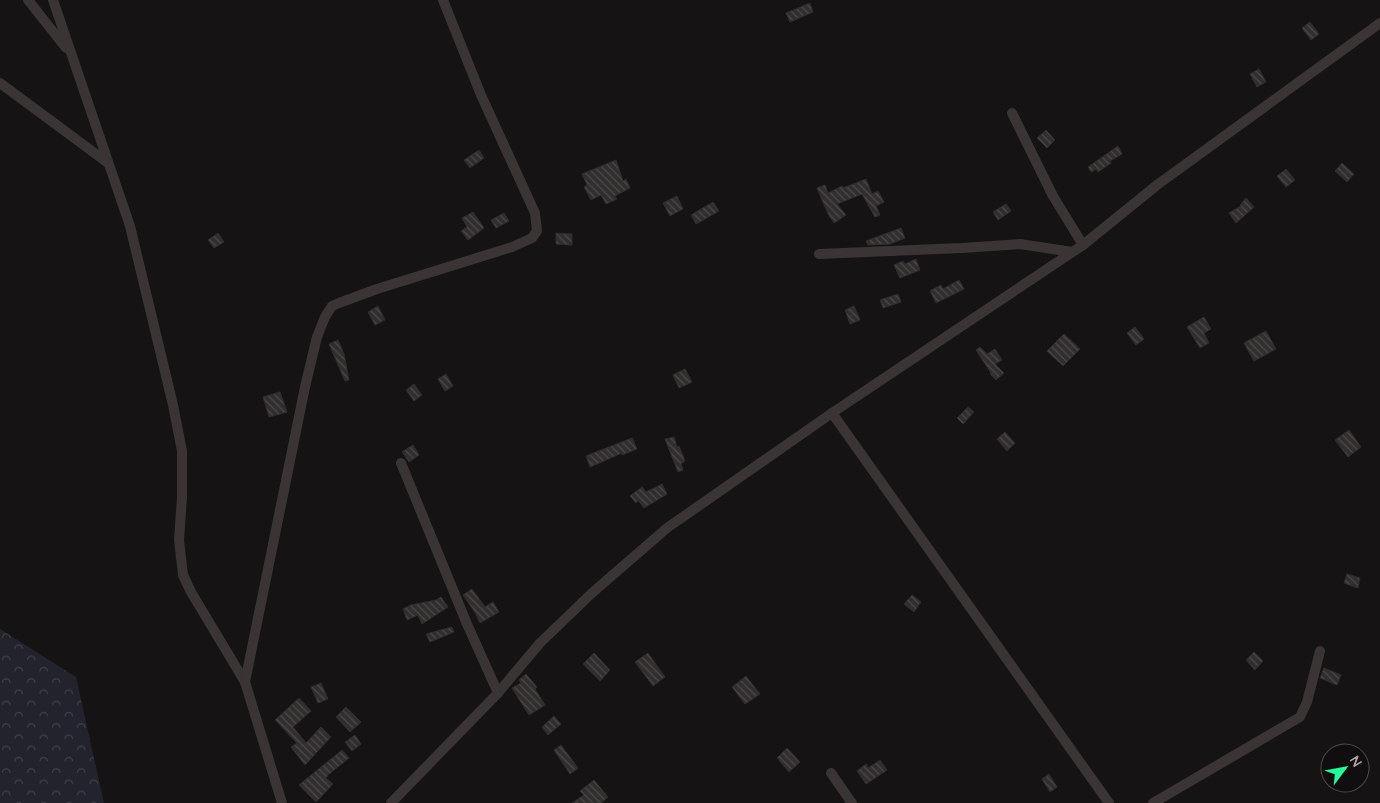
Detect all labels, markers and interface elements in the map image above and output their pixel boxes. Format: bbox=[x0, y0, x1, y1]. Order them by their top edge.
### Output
north arrow bbox=[1320, 743, 1370, 793]
text: N bbox=[1346, 752, 1366, 770]

